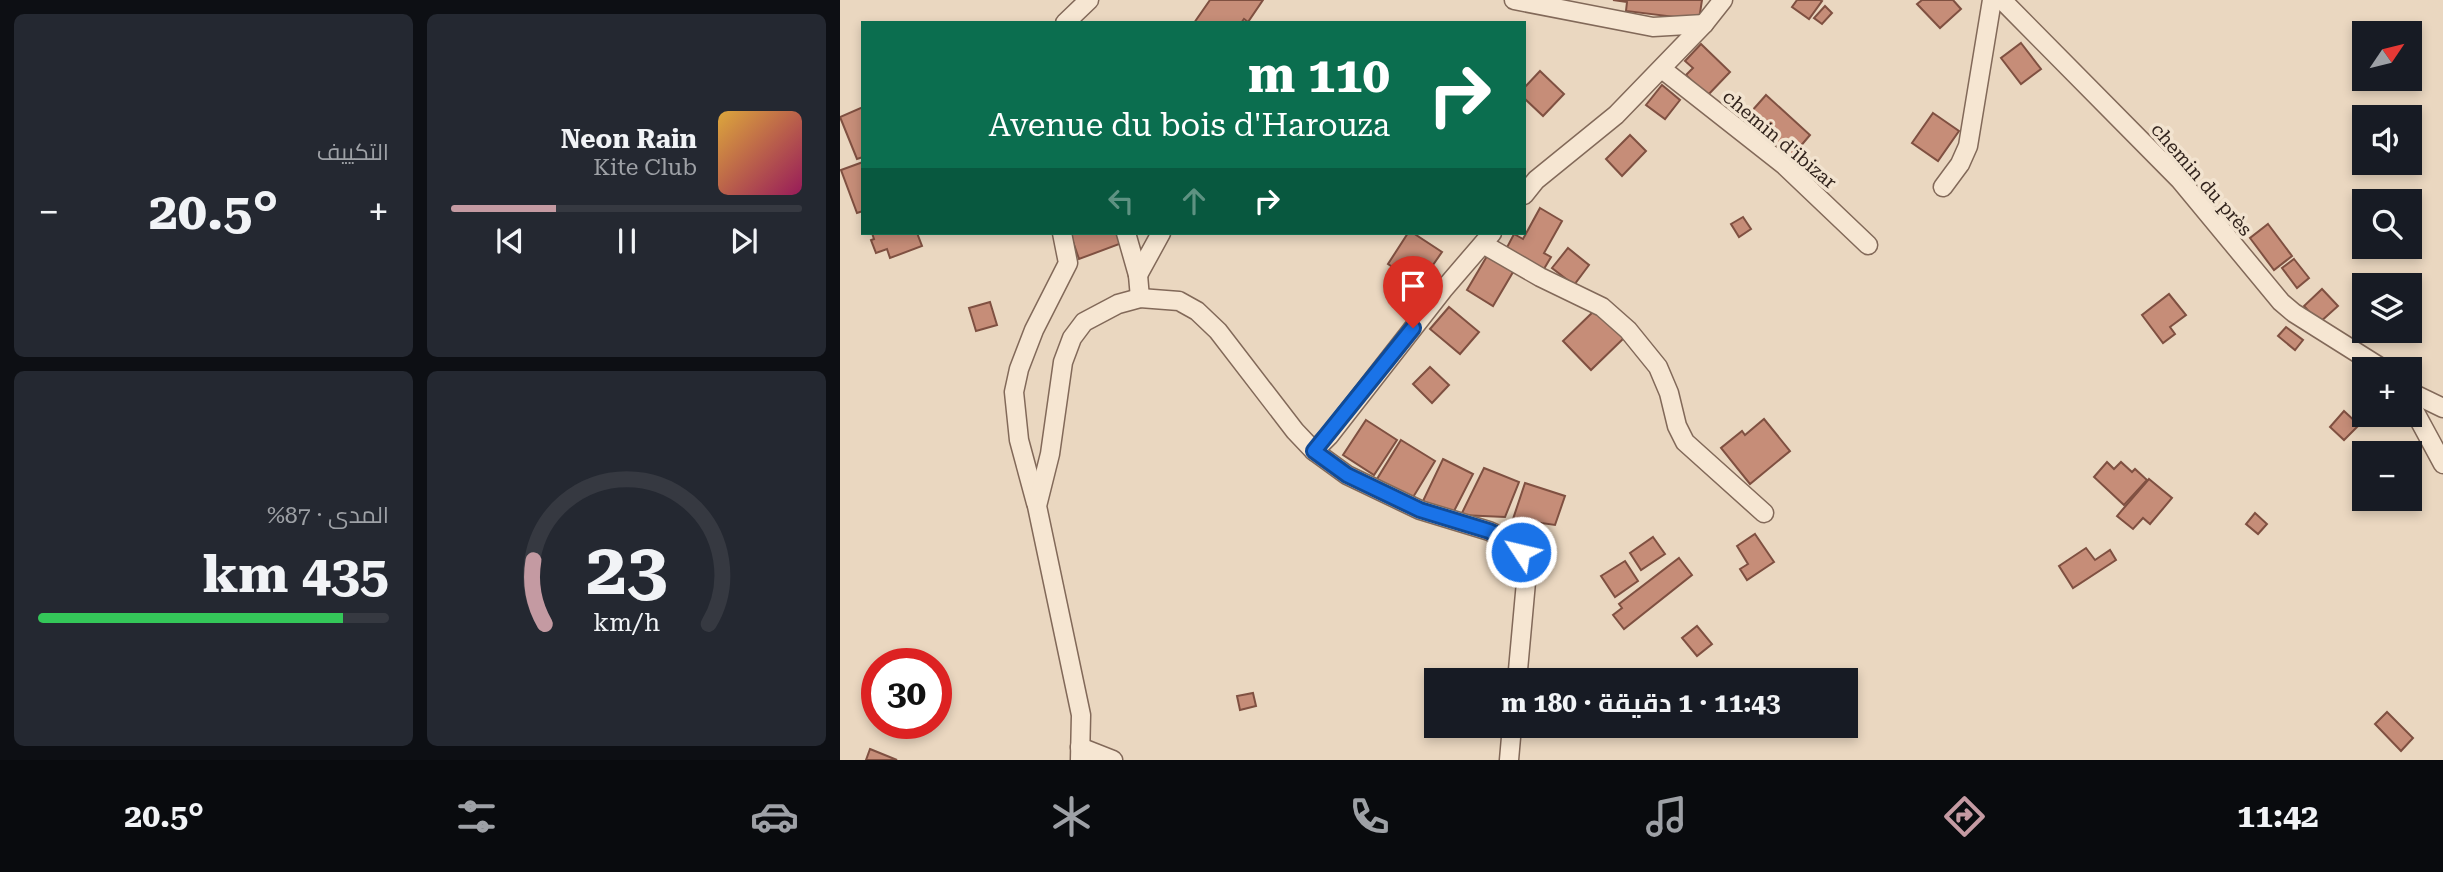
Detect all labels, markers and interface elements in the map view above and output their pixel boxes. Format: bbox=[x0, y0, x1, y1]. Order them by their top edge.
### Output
north arrow bbox=[2352, 21, 2422, 91]
map controls bbox=[2352, 21, 2422, 511]
text: 110 m bbox=[1248, 47, 1390, 104]
icon: right bbox=[1414, 49, 1505, 140]
street label: chemin d'ibizar bbox=[1718, 85, 1841, 194]
button: sound bbox=[2352, 105, 2422, 175]
text: Avenue du bois d'Harouza bbox=[988, 106, 1390, 144]
street label: chemin du près bbox=[2146, 118, 2257, 241]
text: Neon Rain bbox=[561, 124, 697, 154]
text: التكييف bbox=[317, 139, 389, 166]
text: Kite Club bbox=[593, 154, 697, 181]
text: 20.5° bbox=[149, 181, 278, 242]
icon: left bbox=[1102, 182, 1140, 220]
icon: ahead bbox=[1175, 182, 1213, 220]
icon: right bbox=[1248, 182, 1286, 220]
button: search bbox=[2352, 189, 2422, 259]
text: − bbox=[38, 190, 59, 234]
text: + bbox=[368, 190, 389, 234]
icon: previous bbox=[491, 222, 529, 260]
icon: pause bbox=[608, 222, 646, 260]
icon: next bbox=[725, 222, 763, 260]
pin bbox=[1383, 256, 1443, 328]
icon: arrive bbox=[1394, 267, 1432, 305]
button: layers bbox=[2352, 273, 2422, 343]
button: + bbox=[2352, 357, 2422, 427]
button: − bbox=[2352, 441, 2422, 511]
text: المدى · 87% bbox=[267, 502, 389, 529]
position arrow bbox=[1484, 515, 1558, 589]
text: 23 bbox=[586, 528, 667, 613]
text: 435 km bbox=[202, 544, 389, 605]
text: km/h bbox=[593, 608, 660, 637]
speed limit sign: 30 bbox=[861, 648, 952, 739]
text: 11:43 · 1 دقيقة · 180 m bbox=[1502, 688, 1780, 718]
icon: filters bbox=[452, 792, 501, 841]
icon: car bbox=[750, 792, 799, 841]
icon: climate bbox=[1047, 792, 1096, 841]
icon: phone bbox=[1345, 792, 1394, 841]
icon: music bbox=[1642, 792, 1691, 841]
icon: directions bbox=[1940, 792, 1989, 841]
text: 20.5° bbox=[124, 797, 204, 835]
text: 11:42 bbox=[2237, 797, 2319, 835]

